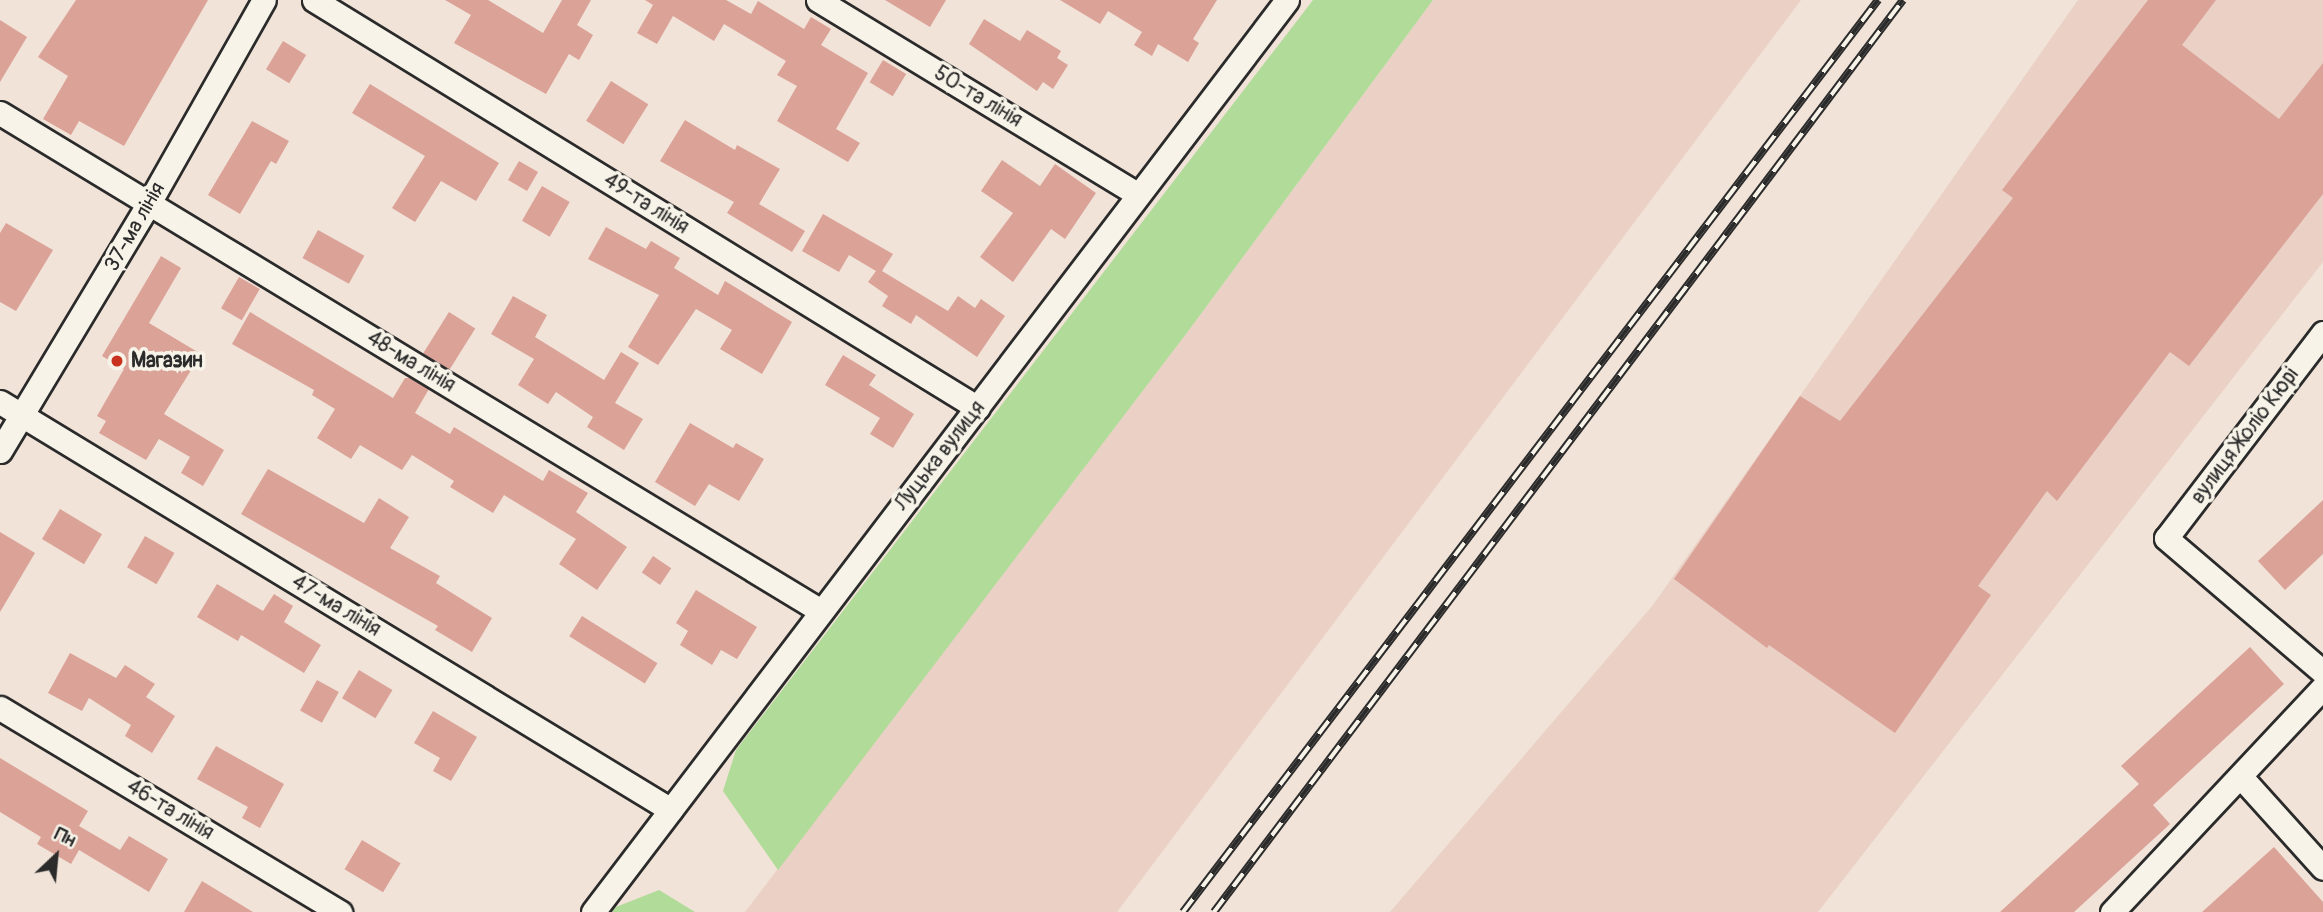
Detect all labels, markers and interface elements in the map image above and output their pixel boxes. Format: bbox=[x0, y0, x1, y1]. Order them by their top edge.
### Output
street label: 50-та лінія bbox=[929, 61, 1027, 133]
street label: 49-та лінія bbox=[599, 168, 693, 240]
street label: 37-ма лінія bbox=[99, 178, 171, 276]
street label: 48-ма лінія bbox=[362, 326, 460, 398]
place label: Магазин bbox=[131, 348, 203, 374]
marker: Магазин bbox=[109, 353, 125, 369]
street label: вулиця Жоліо Кюрі bbox=[2186, 363, 2304, 509]
street label: Луцька вулиця bbox=[889, 396, 991, 516]
street label: 47-ма лінія bbox=[287, 570, 385, 642]
street label: 46-та лінія bbox=[122, 774, 218, 846]
north arrow bbox=[21, 821, 91, 891]
text: Пн bbox=[51, 822, 80, 852]

